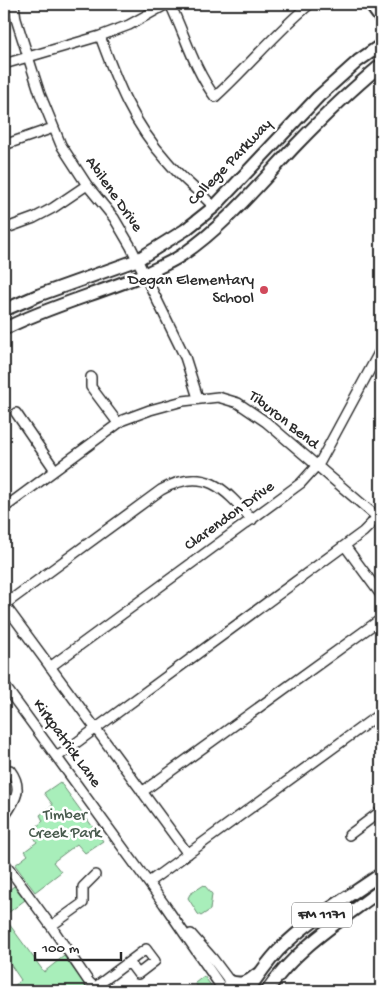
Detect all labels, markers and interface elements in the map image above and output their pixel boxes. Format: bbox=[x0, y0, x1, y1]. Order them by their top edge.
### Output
street label: College Parkway bbox=[185, 116, 277, 210]
street label: Abilene Drive bbox=[80, 154, 146, 237]
place label: Degan Elementary School bbox=[127, 272, 254, 309]
marker: Degan Elementary School bbox=[258, 284, 270, 296]
street label: Tiburon Bend bbox=[243, 387, 323, 455]
street label: Clarendon Drive bbox=[181, 478, 279, 556]
street label: Kirkpatrick Lane bbox=[28, 696, 105, 792]
park label: Timber Creek Park bbox=[29, 807, 103, 844]
road number: FM 1171 bbox=[292, 902, 352, 928]
scale bar bbox=[35, 930, 121, 962]
text: 100 m bbox=[41, 940, 80, 958]

